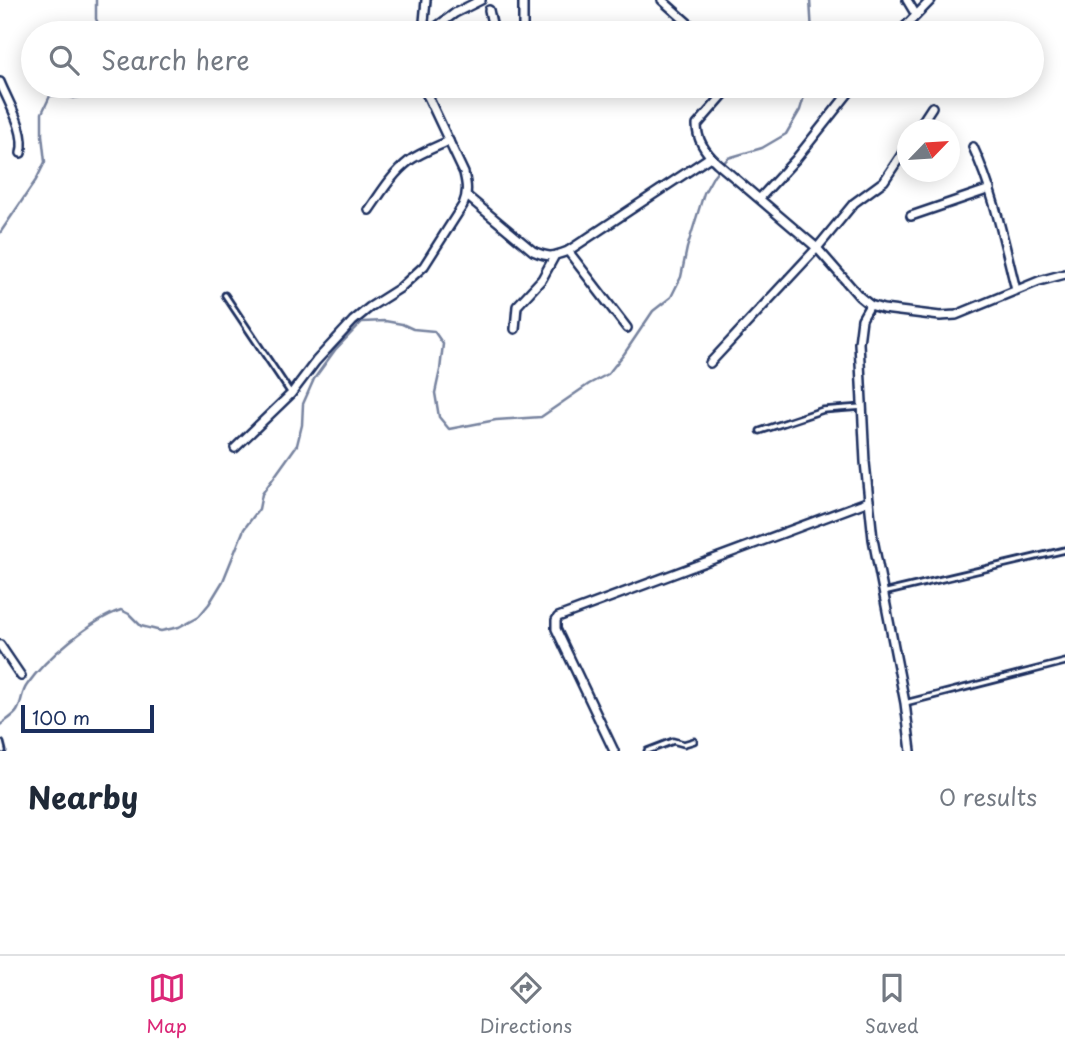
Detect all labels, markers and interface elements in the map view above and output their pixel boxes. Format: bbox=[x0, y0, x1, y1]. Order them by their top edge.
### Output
search box bbox=[21, 21, 1044, 98]
text: Search here bbox=[101, 40, 250, 79]
icon: search bbox=[45, 41, 83, 79]
north arrow bbox=[897, 119, 960, 182]
scale bar bbox=[21, 702, 154, 734]
text: 100 m bbox=[32, 703, 90, 731]
text: Nearby bbox=[28, 774, 138, 819]
text: 0 results bbox=[939, 779, 1037, 814]
tab: Map bbox=[146, 969, 187, 1039]
tab: Directions bbox=[480, 969, 572, 1039]
tab: Saved bbox=[865, 969, 919, 1039]

